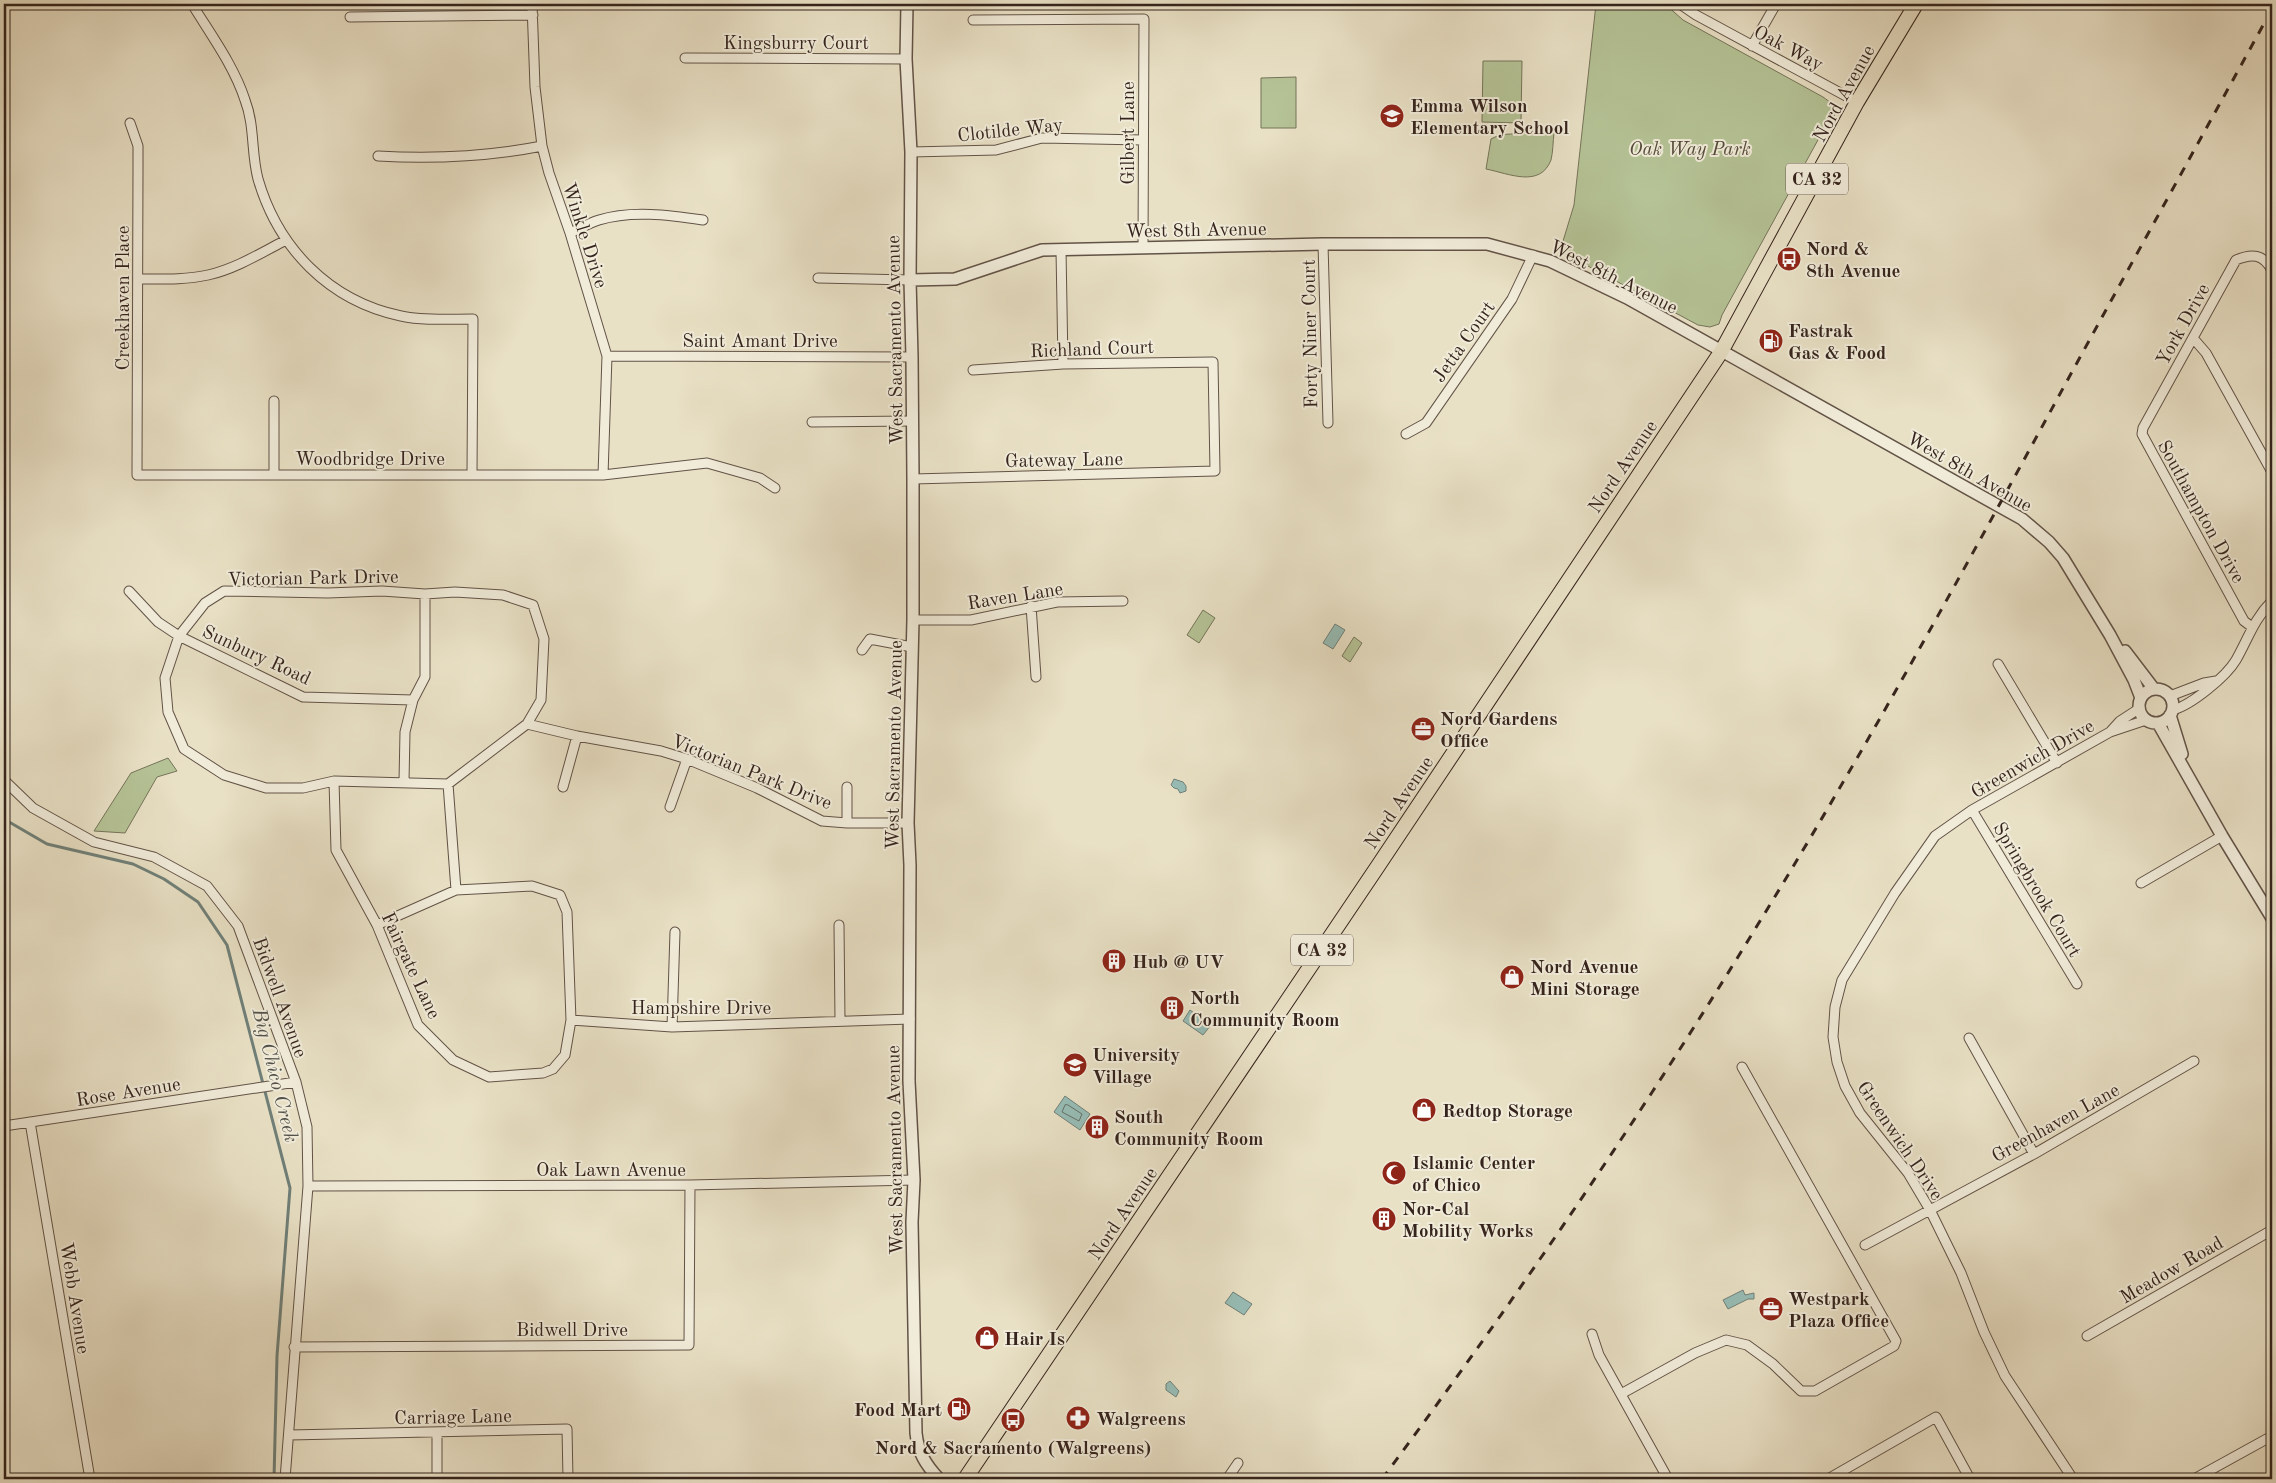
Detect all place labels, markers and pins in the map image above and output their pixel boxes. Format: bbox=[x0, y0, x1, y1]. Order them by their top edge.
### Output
place label: Emma Wilson Elementary School bbox=[1410, 98, 1569, 139]
school or university icon: Emma Wilson Elementary School bbox=[1379, 103, 1405, 129]
place label: Nord & 8th Avenue bbox=[1806, 241, 1901, 282]
bus stop icon: Nord & 8th Avenue bbox=[1776, 246, 1802, 272]
place label: Fastrak Gas & Food bbox=[1788, 323, 1886, 364]
fuel station icon: Fastrak Gas & Food bbox=[1758, 328, 1784, 354]
place label: Nord Gardens Office bbox=[1440, 711, 1557, 752]
office icon: Nord Gardens Office bbox=[1410, 716, 1436, 742]
building icon: Hub @ UV bbox=[1101, 948, 1127, 974]
place label: Hub @ UV bbox=[1132, 954, 1224, 973]
place label: Nord Avenue Mini Storage bbox=[1530, 959, 1640, 1000]
shop icon: Nord Avenue Mini Storage bbox=[1499, 964, 1525, 990]
place label: North Community Room bbox=[1190, 990, 1340, 1031]
building icon: North Community Room bbox=[1159, 995, 1185, 1021]
place label: University Village bbox=[1092, 1047, 1180, 1088]
school or university icon: University Village bbox=[1062, 1052, 1088, 1078]
shop icon: Redtop Storage bbox=[1411, 1097, 1437, 1123]
place label: Redtop Storage bbox=[1442, 1103, 1573, 1122]
place label: South Community Room bbox=[1114, 1109, 1264, 1150]
building icon: South Community Room bbox=[1084, 1114, 1110, 1140]
place label: Islamic Center of Chico bbox=[1412, 1155, 1535, 1196]
mosque icon: Islamic Center of Chico bbox=[1381, 1160, 1407, 1186]
place label: Nor-Cal Mobility Works bbox=[1402, 1201, 1533, 1242]
building icon: Nor-Cal Mobility Works bbox=[1371, 1206, 1397, 1232]
place label: Westpark Plaza Office bbox=[1788, 1291, 1889, 1332]
office icon: Westpark Plaza Office bbox=[1758, 1296, 1784, 1322]
shop icon: Hair Is bbox=[974, 1325, 1000, 1351]
place label: Hair Is bbox=[1004, 1331, 1065, 1350]
fuel station icon: Food Mart bbox=[946, 1396, 972, 1422]
place label: Food Mart bbox=[854, 1402, 942, 1421]
pharmacy icon: Walgreens bbox=[1065, 1405, 1091, 1431]
bus stop icon: Nord & Sacramento (Walgreens) bbox=[1000, 1407, 1026, 1433]
place label: Walgreens bbox=[1096, 1411, 1186, 1430]
place label: Nord & Sacramento (Walgreens) bbox=[875, 1440, 1151, 1459]

